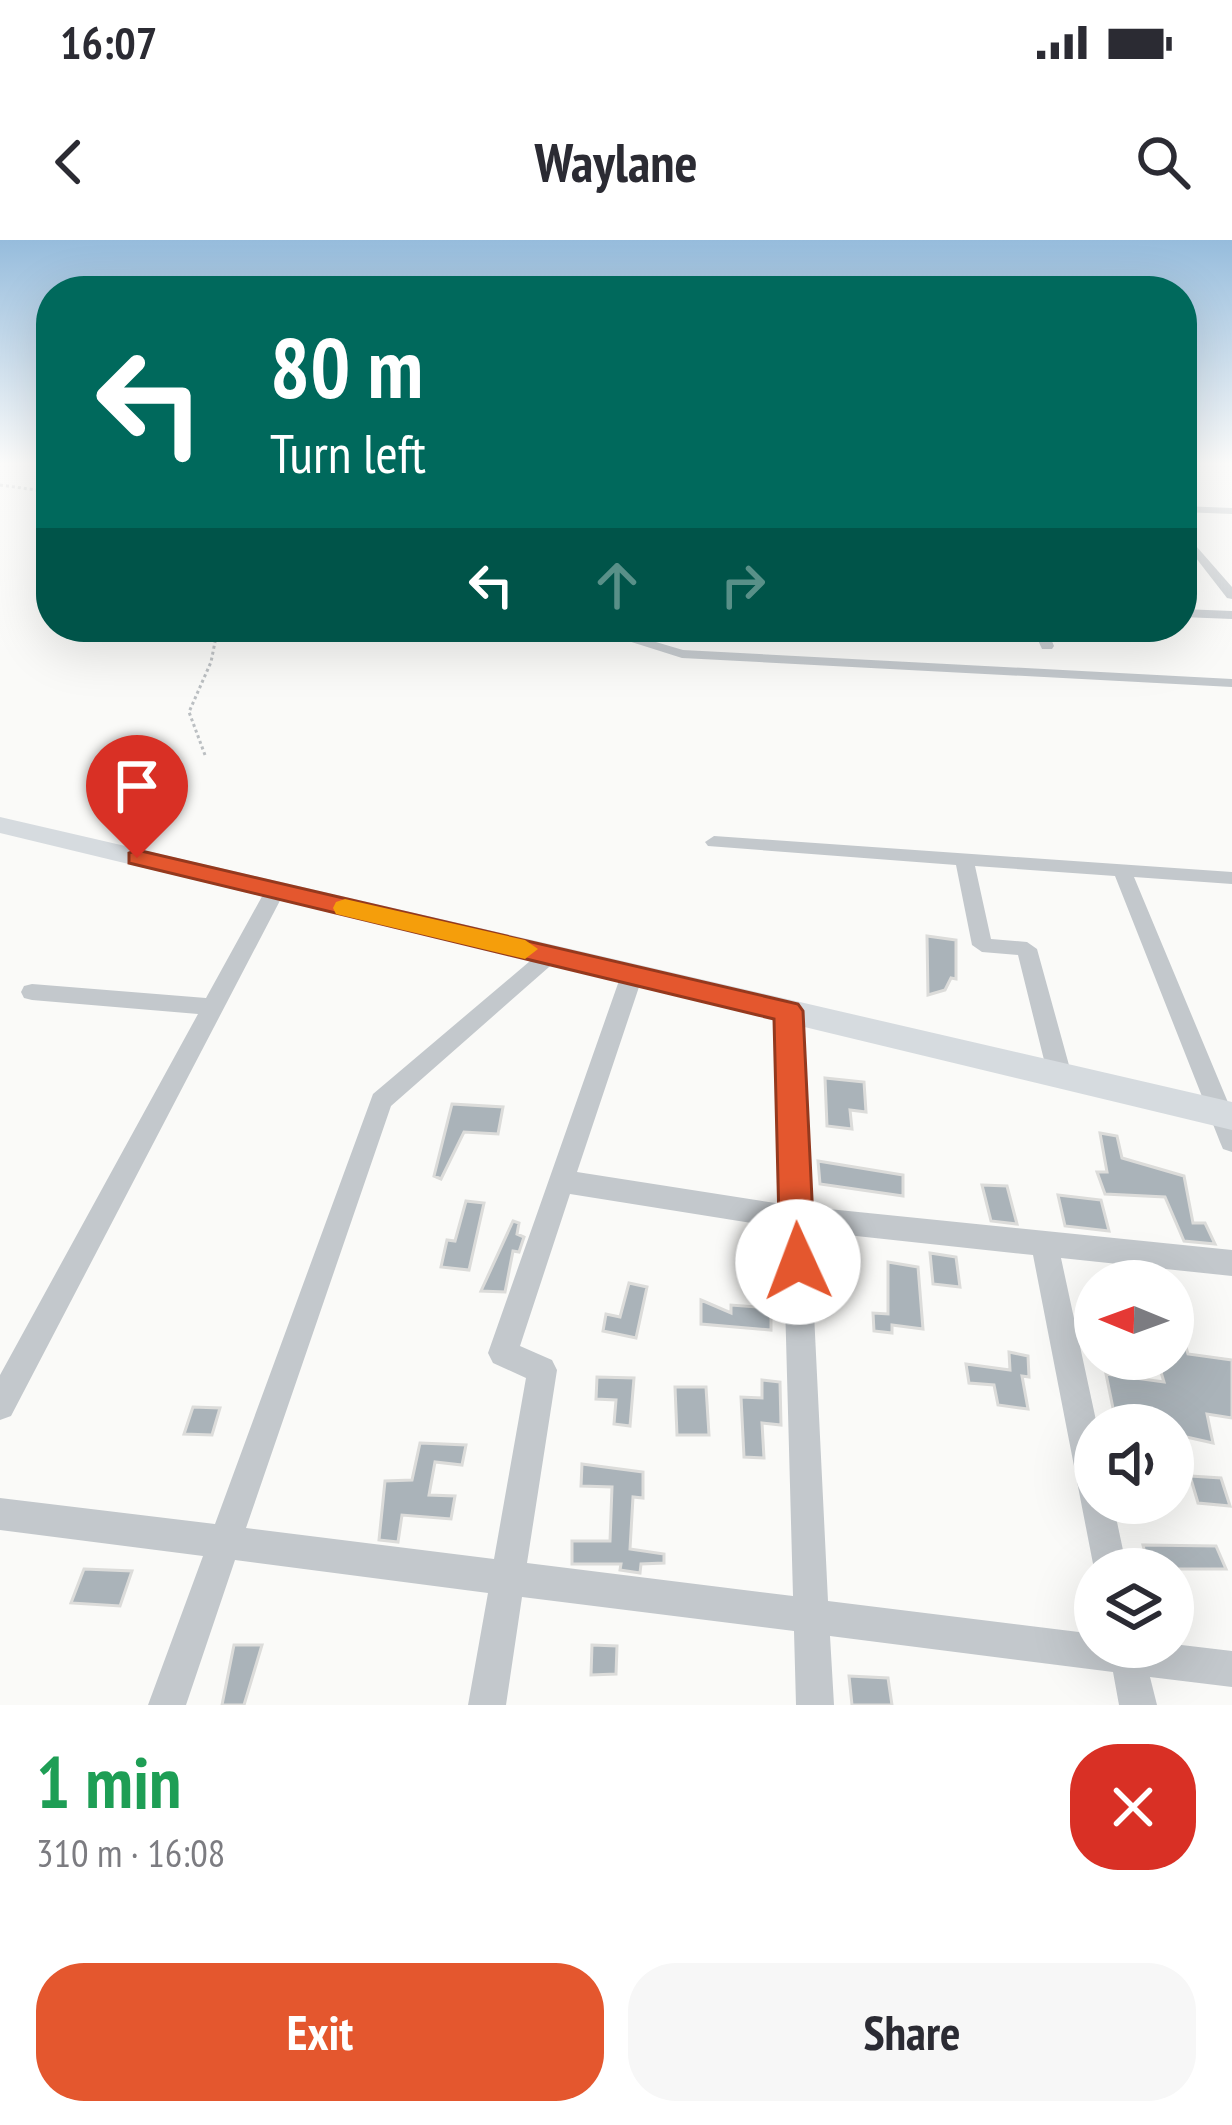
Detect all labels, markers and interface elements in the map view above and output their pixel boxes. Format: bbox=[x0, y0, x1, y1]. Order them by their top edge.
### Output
text: 16:07 bbox=[60, 13, 157, 71]
text: Waylane bbox=[534, 127, 698, 197]
icon: back bbox=[36, 129, 102, 195]
icon: search bbox=[1130, 129, 1196, 195]
text: 80 m bbox=[270, 312, 423, 421]
icon: left bbox=[72, 324, 228, 480]
text: Turn left bbox=[270, 418, 426, 488]
icon: left bbox=[458, 552, 524, 618]
icon: ahead bbox=[584, 552, 650, 618]
icon: right bbox=[710, 552, 776, 618]
pin bbox=[86, 735, 188, 858]
icon: arrive bbox=[104, 753, 170, 819]
position arrow bbox=[735, 1199, 861, 1325]
north arrow bbox=[1074, 1260, 1194, 1380]
map controls bbox=[1074, 1260, 1194, 1668]
button: sound bbox=[1074, 1404, 1194, 1524]
button: layers bbox=[1074, 1548, 1194, 1668]
text: 1 min bbox=[36, 1735, 181, 1828]
button: close bbox=[1070, 1744, 1196, 1870]
text: 310 m · 16:08 bbox=[36, 1827, 225, 1878]
button: Exit bbox=[36, 1963, 604, 2101]
button: Share bbox=[628, 1963, 1196, 2101]

